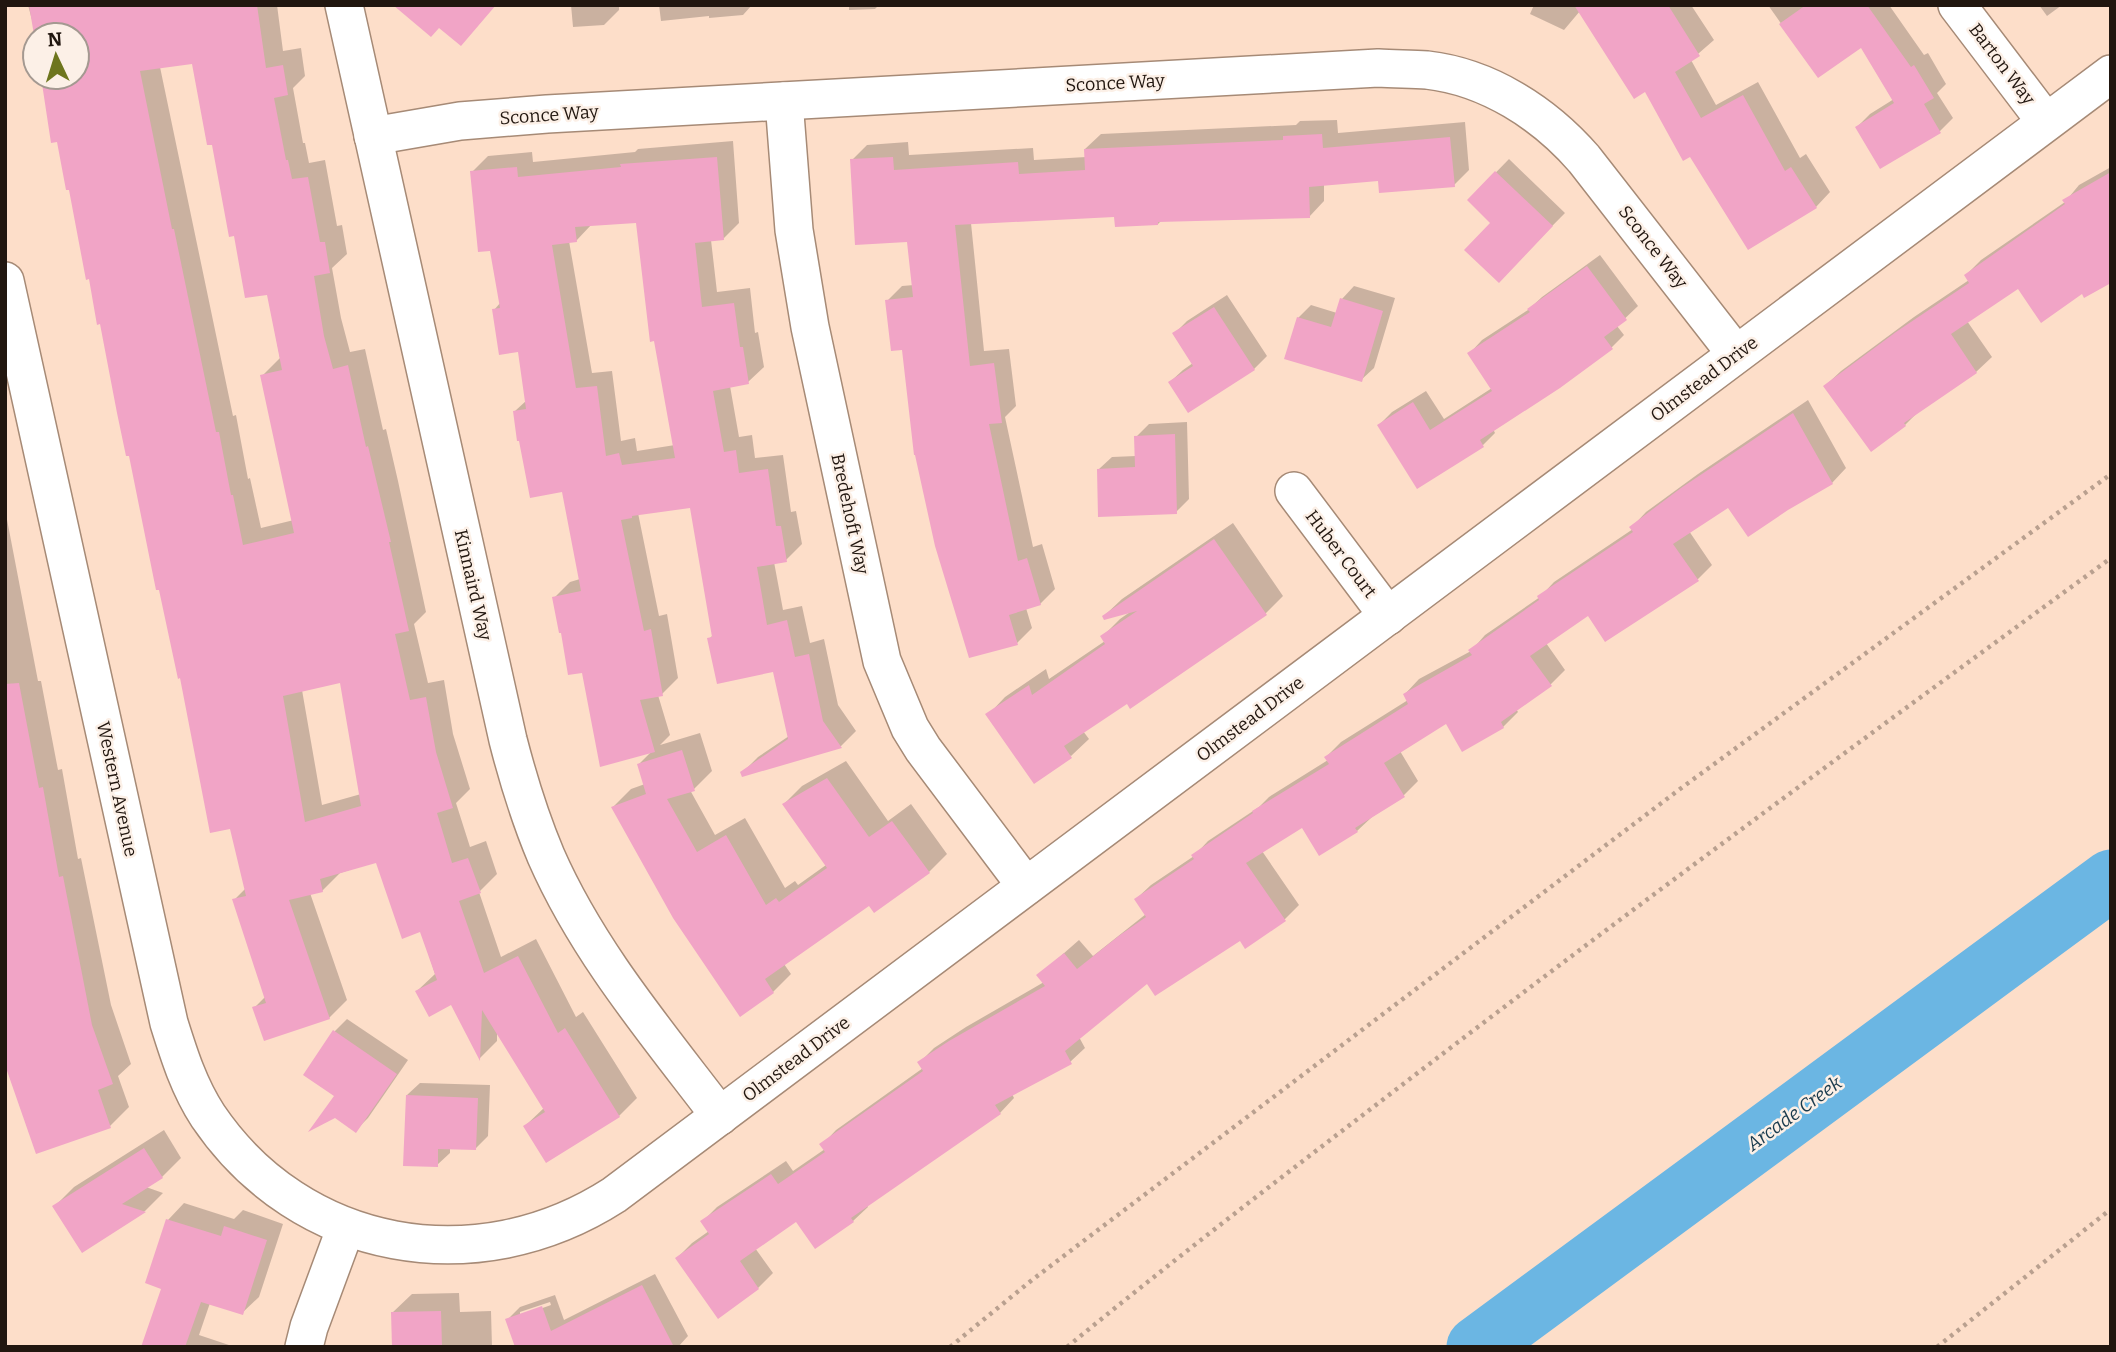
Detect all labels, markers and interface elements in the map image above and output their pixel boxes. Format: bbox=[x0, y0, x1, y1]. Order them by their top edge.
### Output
street label: Barton Way bbox=[1964, 19, 2040, 109]
north arrow bbox=[21, 21, 91, 91]
text: N bbox=[47, 28, 63, 52]
street label: Sconce Way bbox=[1065, 69, 1166, 97]
street label: Sconce Way bbox=[499, 101, 600, 129]
street label: Sconce Way bbox=[1614, 201, 1693, 293]
street label: Olmstead Drive bbox=[1646, 331, 1762, 427]
street label: Bredehoft Way bbox=[826, 452, 874, 577]
street label: Huber Court bbox=[1301, 506, 1381, 603]
street label: Kinnaird Way bbox=[450, 527, 497, 643]
street label: Olmstead Drive bbox=[1192, 671, 1308, 767]
street label: Western Avenue bbox=[92, 719, 142, 859]
street label: Olmstead Drive bbox=[738, 1011, 854, 1107]
water label: Arcade Creek bbox=[1741, 1071, 1847, 1156]

